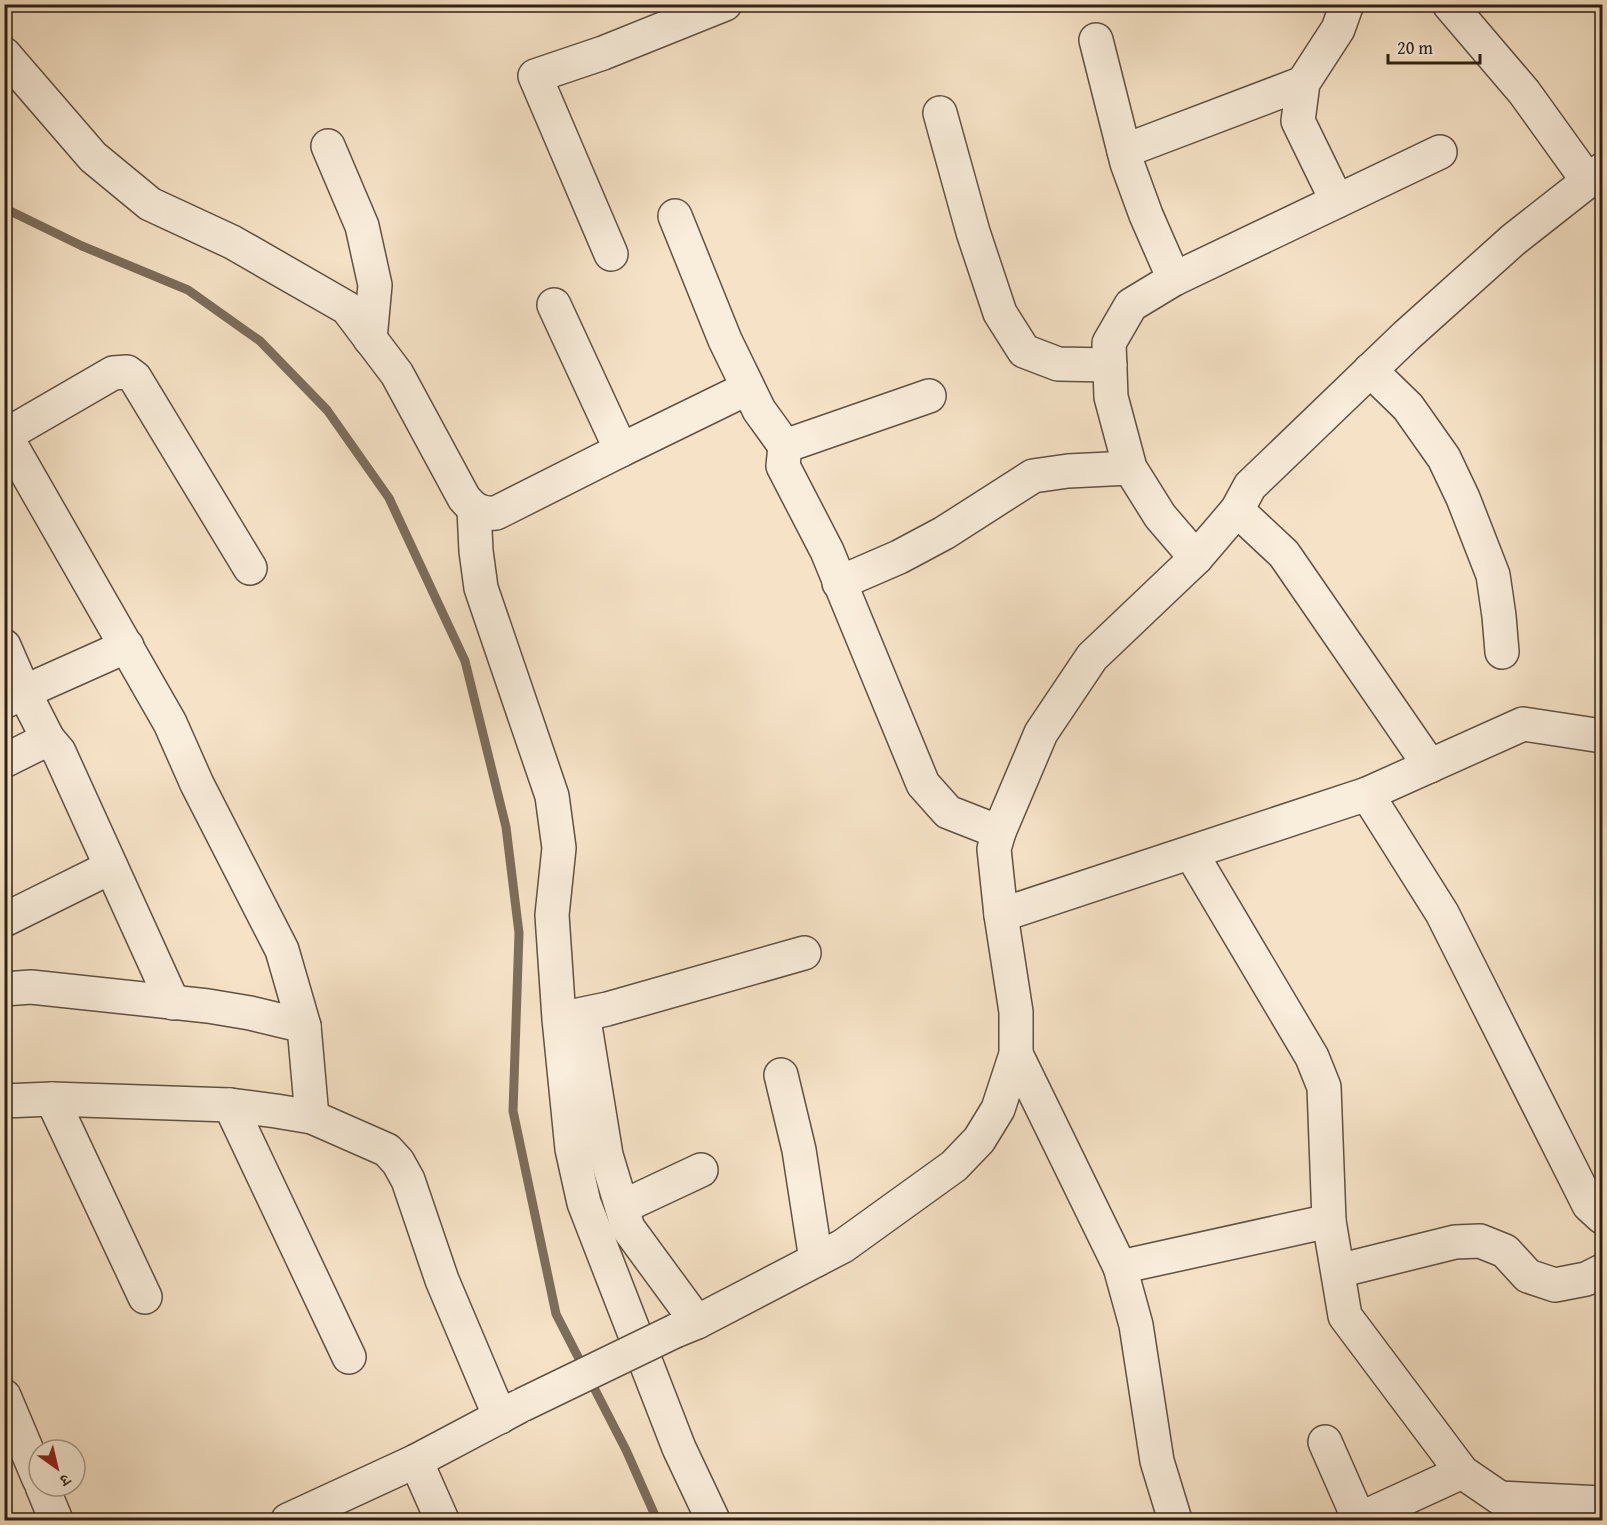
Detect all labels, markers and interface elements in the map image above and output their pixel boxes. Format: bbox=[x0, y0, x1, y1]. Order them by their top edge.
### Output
scale bar bbox=[1388, 27, 1480, 65]
text: 20 m bbox=[1397, 34, 1433, 61]
north arrow bbox=[27, 1438, 87, 1498]
text: उ bbox=[54, 1468, 76, 1494]

